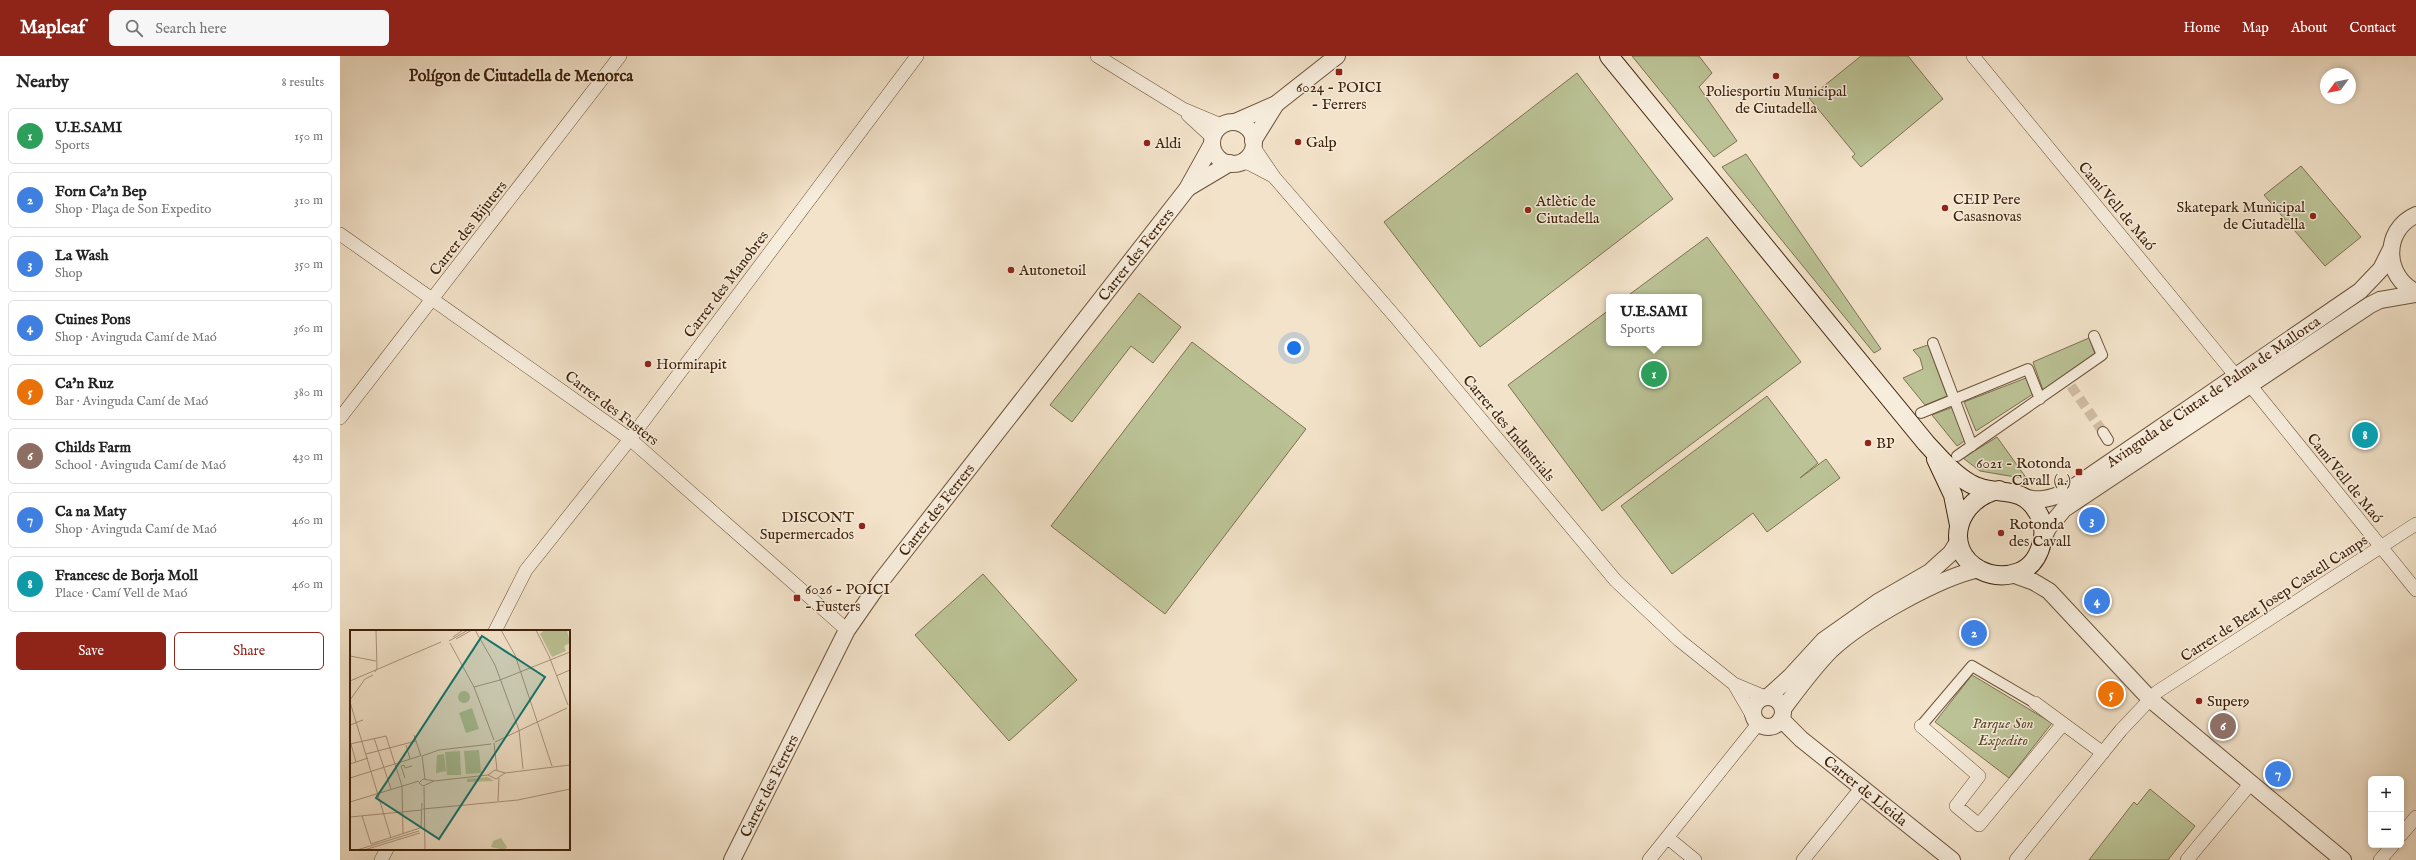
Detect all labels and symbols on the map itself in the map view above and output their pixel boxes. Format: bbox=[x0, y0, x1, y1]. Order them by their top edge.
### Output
district label: Polígon de Ciutadella de Menorca bbox=[409, 67, 634, 87]
marker: 6024 - POICI - Ferrers bbox=[1334, 67, 1344, 77]
north arrow bbox=[2320, 68, 2356, 104]
marker: Poliesportiu Municipal de Ciutadella bbox=[1771, 71, 1781, 81]
place label: 6024 - POICI - Ferrers bbox=[1296, 78, 1383, 114]
place label: Poliesportiu Municipal de Ciutadella bbox=[1705, 82, 1848, 118]
place label: Galp bbox=[1306, 133, 1337, 152]
place label: Aldi bbox=[1154, 134, 1181, 153]
marker: Galp bbox=[1293, 137, 1303, 147]
marker: Aldi bbox=[1142, 138, 1152, 148]
street label: Camí Vell de Maó bbox=[2074, 158, 2159, 255]
street label: Carrer des Bijuters bbox=[425, 177, 511, 280]
place label: CEIP Pere Casasnovas bbox=[1953, 190, 2022, 226]
place label: Atlètic de Ciutadella bbox=[1535, 192, 1600, 228]
place label: Skatepark Municipal de Ciutadella bbox=[2177, 198, 2306, 234]
marker: CEIP Pere Casasnovas bbox=[1940, 203, 1950, 213]
street label: Carrer des Ferrers bbox=[1094, 205, 1178, 305]
marker: Atlètic de Ciutadella bbox=[1523, 205, 1533, 215]
marker: Skatepark Municipal de Ciutadella bbox=[2308, 211, 2318, 221]
street label: Carrer des Manobres bbox=[680, 227, 773, 342]
place label: Autonetoil bbox=[1018, 261, 1087, 280]
marker: Autonetoil bbox=[1006, 265, 1016, 275]
street label: Avinguda de Ciutat de Palma de Mallorca bbox=[2102, 312, 2324, 472]
your location bbox=[1284, 338, 1304, 358]
place label: Hormirapit bbox=[656, 355, 727, 374]
marker: Hormirapit bbox=[643, 359, 653, 369]
pin: 1 bbox=[1641, 359, 1667, 389]
street label: Carrer des Fusters bbox=[561, 367, 662, 450]
street label: Carrer des Industrials bbox=[1458, 371, 1559, 486]
pin: 8 bbox=[2352, 420, 2378, 450]
street label: Camí Vell de Maó bbox=[2303, 429, 2387, 527]
place label: BP bbox=[1876, 434, 1895, 453]
marker: BP bbox=[1863, 438, 1873, 448]
place label: 6021 - Rotonda Cavall (a.) bbox=[1976, 454, 2072, 490]
street label: Carrer des Ferrers bbox=[895, 460, 979, 560]
marker: 6021 - Rotonda Cavall (a.) bbox=[2074, 467, 2084, 477]
pin: 3 bbox=[2079, 505, 2105, 535]
place label: DISCONT Supermercados bbox=[760, 508, 854, 544]
place label: Rotonda des Cavall bbox=[2009, 515, 2072, 551]
marker: DISCONT Supermercados bbox=[857, 521, 867, 531]
marker: Rotonda des Cavall bbox=[1996, 528, 2006, 538]
street label: Carrer de Beat Josep Castell Camps bbox=[2177, 531, 2371, 666]
place label: 6026 - POICI - Fusters bbox=[805, 580, 891, 616]
pin: 4 bbox=[2084, 586, 2110, 616]
marker: 6026 - POICI - Fusters bbox=[792, 593, 802, 603]
pin: 2 bbox=[1961, 618, 1987, 648]
inset map bbox=[350, 630, 570, 850]
pin: 5 bbox=[2098, 679, 2124, 709]
place label: Super9 bbox=[2207, 692, 2250, 711]
marker: Super9 bbox=[2194, 696, 2204, 706]
pin: 6 bbox=[2210, 711, 2236, 741]
park label: Parque Son Expedito bbox=[1972, 714, 2034, 750]
street label: Carrer des Ferrers bbox=[736, 731, 803, 841]
street label: Carrer de Lleida bbox=[1819, 752, 1911, 831]
pin: 7 bbox=[2265, 759, 2291, 789]

